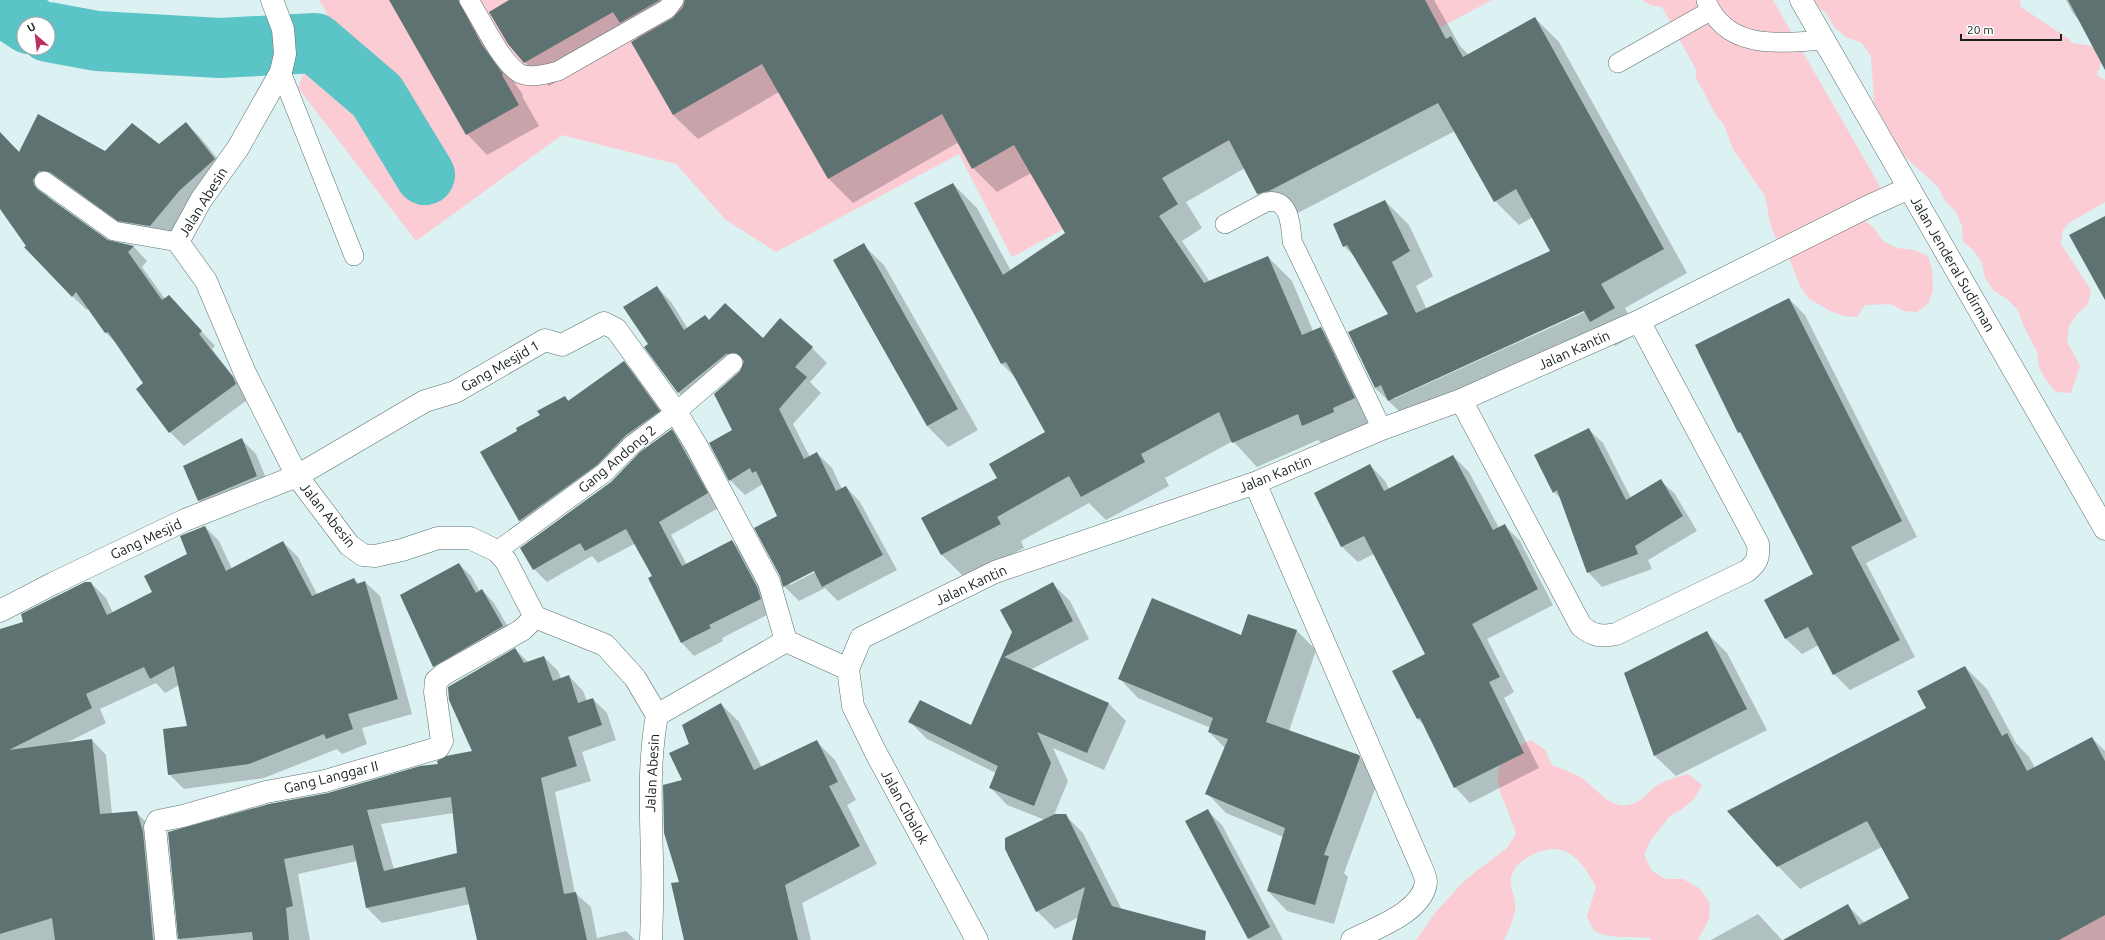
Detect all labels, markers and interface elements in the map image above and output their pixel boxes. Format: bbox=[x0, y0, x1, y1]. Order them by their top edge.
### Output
north arrow bbox=[16, 16, 56, 56]
scale bar bbox=[1961, 16, 2061, 42]
text: U bbox=[25, 20, 38, 34]
text: 20 m bbox=[1967, 23, 1994, 36]
street label: Jalan Abesin bbox=[175, 164, 231, 240]
street label: Jalan Jenderal Sudirman bbox=[1908, 193, 1998, 335]
street label: Jalan Kantin bbox=[1536, 327, 1612, 373]
street label: Gang Mesjid 1 bbox=[458, 337, 542, 395]
street label: Gang Andong 2 bbox=[575, 422, 659, 496]
street label: Jalan Kantin bbox=[1236, 452, 1314, 496]
street label: Jalan Abesin bbox=[297, 479, 359, 551]
street label: Gang Mesjid bbox=[108, 516, 184, 562]
street label: Jalan Kantin bbox=[933, 562, 1009, 608]
street label: Jalan Abesin bbox=[642, 733, 662, 813]
street label: Gang Langgar II bbox=[282, 757, 380, 797]
street label: Jalan Cibalok bbox=[878, 767, 932, 847]

